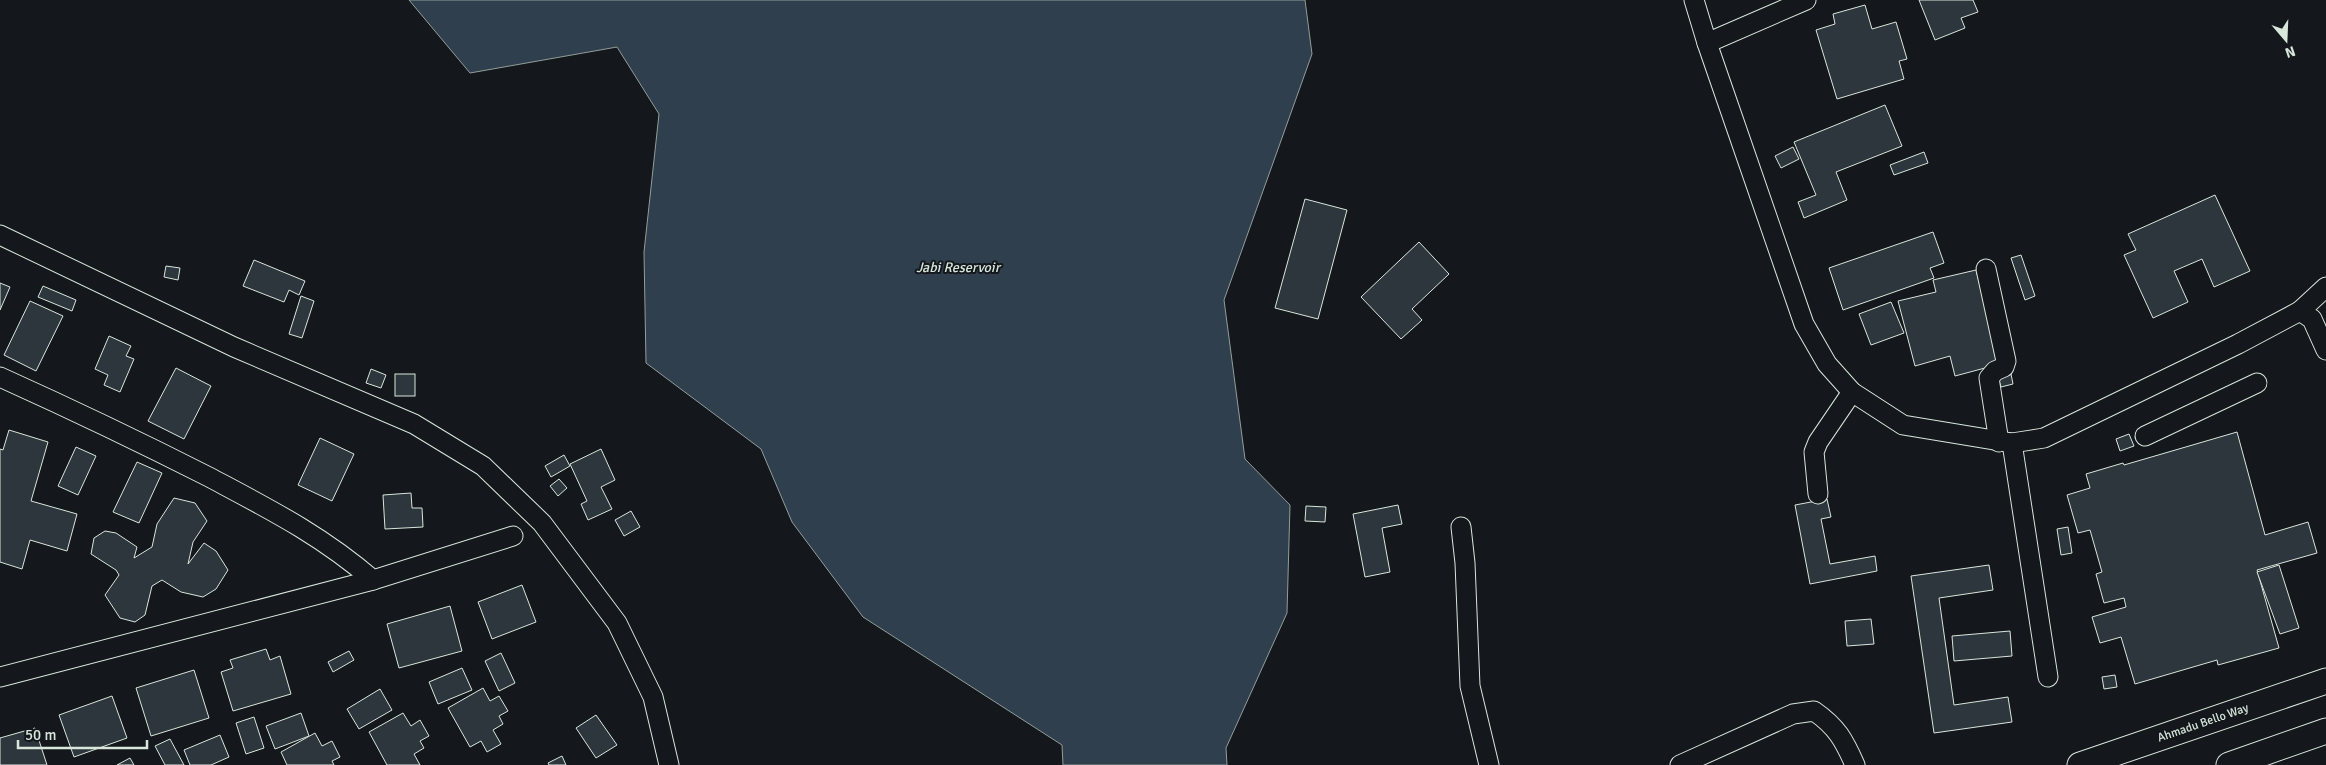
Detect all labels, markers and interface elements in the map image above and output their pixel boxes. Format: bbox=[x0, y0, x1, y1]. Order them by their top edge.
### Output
north arrow bbox=[2261, 15, 2311, 65]
text: N bbox=[2283, 42, 2297, 61]
water label: Jabi Reservoir bbox=[916, 259, 1002, 276]
street label: Ahmadu Bello Way bbox=[2156, 700, 2251, 746]
scale bar bbox=[18, 718, 146, 750]
text: 50 m bbox=[25, 726, 56, 744]

